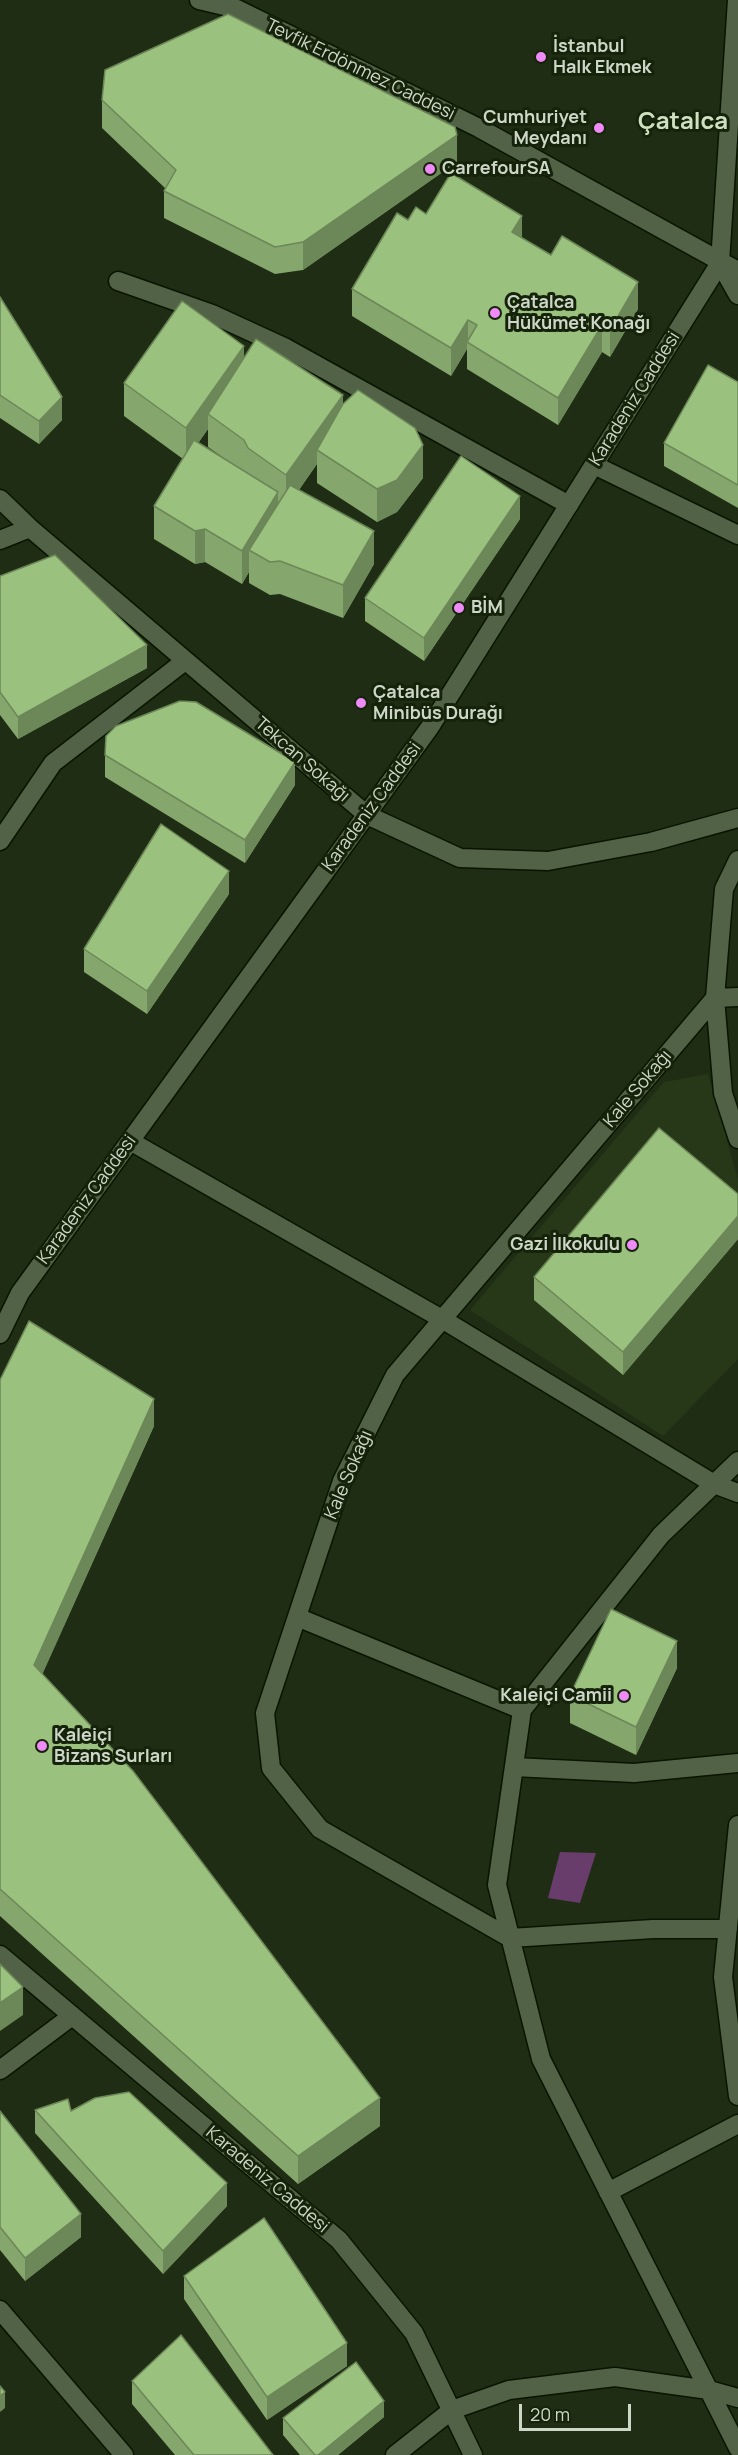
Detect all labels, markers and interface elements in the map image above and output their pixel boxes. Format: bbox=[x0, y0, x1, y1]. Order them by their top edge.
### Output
street label: Tevfik Erdönmez Caddesi bbox=[262, 15, 458, 125]
place label: İstanbul Halk Ekmek bbox=[553, 36, 651, 78]
marker: İstanbul Halk Ekmek bbox=[534, 50, 548, 64]
place label: Cumhuriyet Meydanı bbox=[483, 107, 587, 150]
district label: Çatalca bbox=[638, 108, 728, 136]
marker: Cumhuriyet Meydanı bbox=[592, 121, 606, 135]
place label: CarrefourSA bbox=[442, 158, 551, 180]
marker: CarrefourSA bbox=[423, 162, 437, 176]
place label: Çatalca Hükümet Konağı bbox=[507, 292, 650, 334]
marker: Çatalca Hükümet Konağı bbox=[488, 306, 502, 320]
street label: Karadeniz Caddesi bbox=[585, 328, 685, 470]
place label: BİM bbox=[471, 597, 503, 619]
marker: BİM bbox=[452, 601, 466, 615]
place label: Çatalca Minibüs Durağı bbox=[373, 682, 503, 724]
marker: Çatalca Minibüs Durağı bbox=[354, 696, 368, 710]
street label: Tekcan Sokağı bbox=[250, 713, 354, 807]
street label: Karadeniz Caddesi bbox=[318, 738, 426, 876]
street label: Kale Sokağı bbox=[599, 1046, 677, 1132]
street label: Karadeniz Caddesi bbox=[33, 1131, 141, 1269]
place label: Gazi İlkokulu bbox=[510, 1234, 620, 1256]
marker: Gazi İlkokulu bbox=[625, 1238, 639, 1252]
street label: Kale Sokağı bbox=[321, 1427, 377, 1523]
place label: Kaleiçi Camii bbox=[500, 1685, 612, 1707]
marker: Kaleiçi Camii bbox=[617, 1689, 631, 1703]
place label: Kaleiçi Bizans Surları bbox=[54, 1725, 172, 1768]
marker: Kaleiçi Bizans Surları bbox=[35, 1739, 49, 1753]
street label: Karadeniz Caddesi bbox=[201, 2122, 333, 2238]
scale bar bbox=[522, 2392, 634, 2430]
text: 20 m bbox=[530, 2402, 570, 2426]

